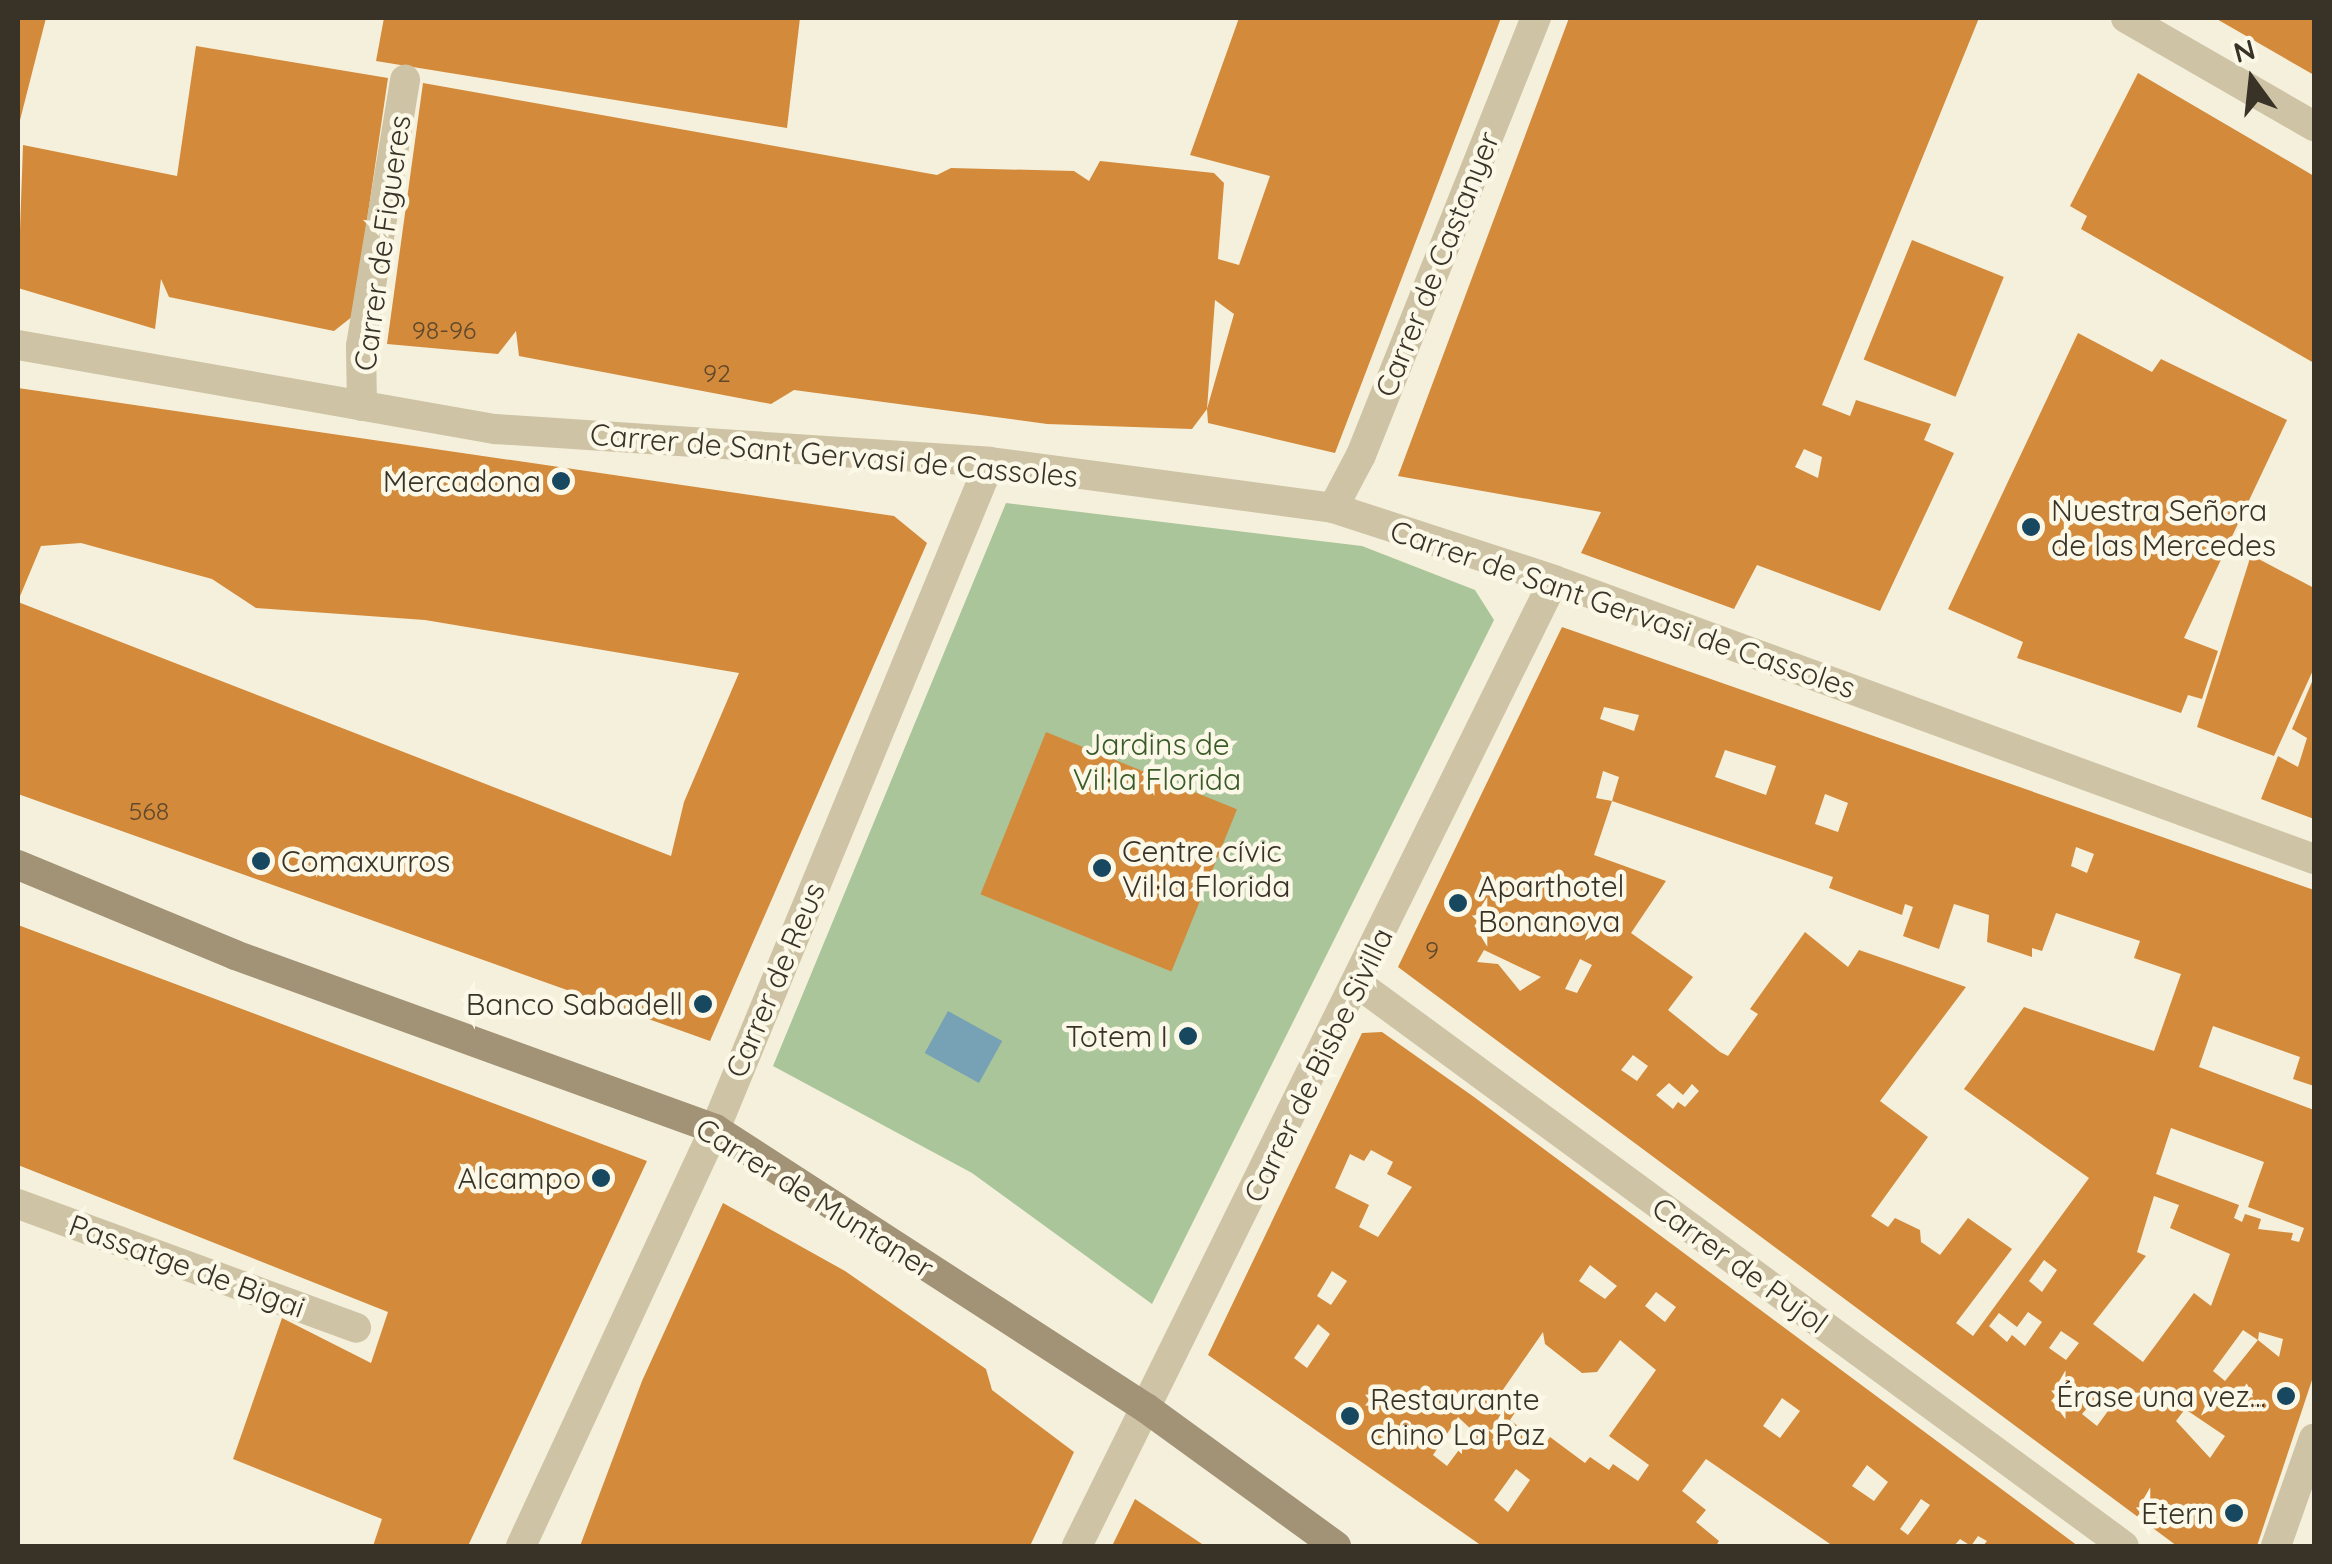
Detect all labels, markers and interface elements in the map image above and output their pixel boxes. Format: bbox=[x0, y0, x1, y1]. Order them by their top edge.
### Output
north arrow bbox=[2202, 30, 2302, 130]
text: N bbox=[2230, 31, 2259, 70]
street label: Carrer de Figueres bbox=[346, 113, 418, 373]
street label: Carrer de Castanyer bbox=[1367, 126, 1507, 402]
house number: 98-96 bbox=[412, 315, 476, 345]
house number: 92 bbox=[703, 358, 731, 388]
street label: Carrer de Sant Gervasi de Cassoles bbox=[589, 416, 1079, 494]
place label: Mercadona bbox=[383, 463, 541, 499]
marker: Mercadona bbox=[550, 470, 572, 492]
place label: Nuestra Señora de las Mercedes bbox=[2051, 492, 2276, 562]
street label: Carrer de Sant Gervasi de Cassoles bbox=[1386, 512, 1860, 706]
marker: Nuestra Señora de las Mercedes bbox=[2020, 516, 2042, 538]
park label: Jardins de Vil·la Florida bbox=[1073, 726, 1241, 796]
house number: 568 bbox=[129, 796, 169, 826]
place label: Centre cívic Vil·la Florida bbox=[1122, 833, 1290, 904]
place label: Comaxurros bbox=[281, 843, 450, 879]
marker: Comaxurros bbox=[250, 850, 272, 872]
marker: Centre cívic Vil·la Florida bbox=[1091, 857, 1113, 879]
place label: Aparthotel Bonanova bbox=[1478, 868, 1625, 938]
street label: Carrer de Reus bbox=[718, 877, 832, 1083]
marker: Aparthotel Bonanova bbox=[1447, 892, 1469, 914]
street label: Carrer de Bisbe Sivilla bbox=[1236, 922, 1400, 1208]
house number: 9 bbox=[1425, 935, 1439, 965]
place label: Banco Sabadell bbox=[466, 986, 683, 1022]
marker: Banco Sabadell bbox=[692, 993, 714, 1015]
place label: Totem I bbox=[1065, 1018, 1168, 1054]
marker: Totem I bbox=[1177, 1025, 1199, 1047]
street label: Carrer de Muntaner bbox=[689, 1110, 941, 1286]
place label: Alcampo bbox=[458, 1160, 581, 1196]
marker: Alcampo bbox=[590, 1167, 612, 1189]
street label: Carrer de Pujol bbox=[1645, 1189, 1835, 1341]
street label: Passatge de Bigai bbox=[64, 1207, 310, 1325]
place label: Érase una vez... bbox=[2056, 1378, 2266, 1414]
place label: Restaurante chino La Paz bbox=[1370, 1381, 1545, 1452]
marker: Érase una vez... bbox=[2275, 1385, 2297, 1407]
marker: Restaurante chino La Paz bbox=[1339, 1405, 1361, 1427]
place label: Etern bbox=[2141, 1495, 2214, 1531]
marker: Etern bbox=[2223, 1502, 2245, 1524]

